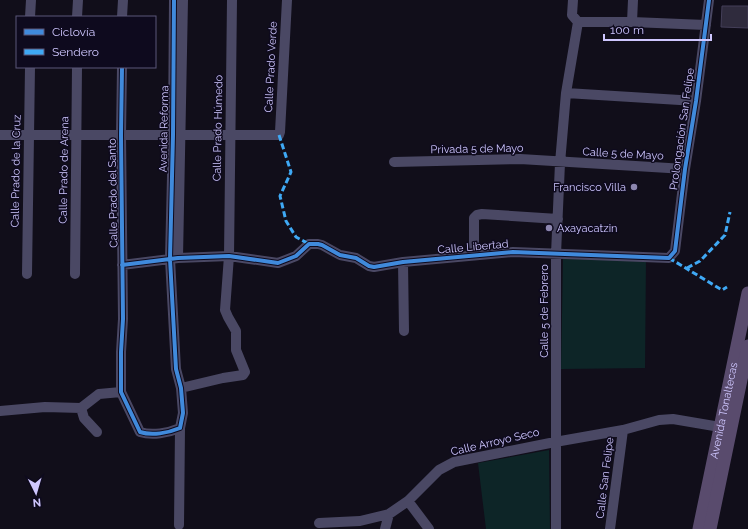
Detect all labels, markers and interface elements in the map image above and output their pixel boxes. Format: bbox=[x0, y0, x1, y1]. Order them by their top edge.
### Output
legend bbox=[16, 16, 156, 68]
scale bar bbox=[604, 16, 711, 42]
street label: Calle Prado Verde bbox=[262, 20, 280, 113]
text: 100 m bbox=[610, 23, 644, 37]
text: Ciclovía bbox=[52, 25, 95, 39]
text: Sendero bbox=[52, 45, 99, 59]
street label: Prolongación San Felipe bbox=[667, 67, 697, 191]
street label: Calle Prado Húmedo bbox=[211, 74, 225, 181]
street label: Avenida Reforma bbox=[157, 85, 171, 173]
street label: Calle Prado de la Cruz bbox=[9, 114, 23, 228]
street label: Calle Prado de Arena bbox=[57, 116, 71, 224]
street label: Calle Prado del Santo bbox=[106, 138, 120, 248]
street label: Privada 5 de Mayo bbox=[430, 142, 524, 156]
street label: Calle 5 de Mayo bbox=[582, 145, 664, 163]
place label: Francisco Villa bbox=[553, 181, 626, 194]
marker: Francisco Villa bbox=[629, 182, 639, 192]
place label: Axayacatzin bbox=[557, 222, 617, 235]
marker: Axayacatzin bbox=[544, 223, 554, 233]
street label: Calle Libertad bbox=[437, 237, 509, 257]
street label: Calle 5 de Febrero bbox=[538, 264, 551, 358]
street label: Avenida Tonaltecas bbox=[707, 361, 740, 460]
street label: Calle Arroyo Seco bbox=[449, 425, 541, 459]
street label: Calle San Felipe bbox=[594, 436, 617, 519]
north arrow bbox=[16, 473, 56, 513]
text: N bbox=[32, 496, 42, 509]

